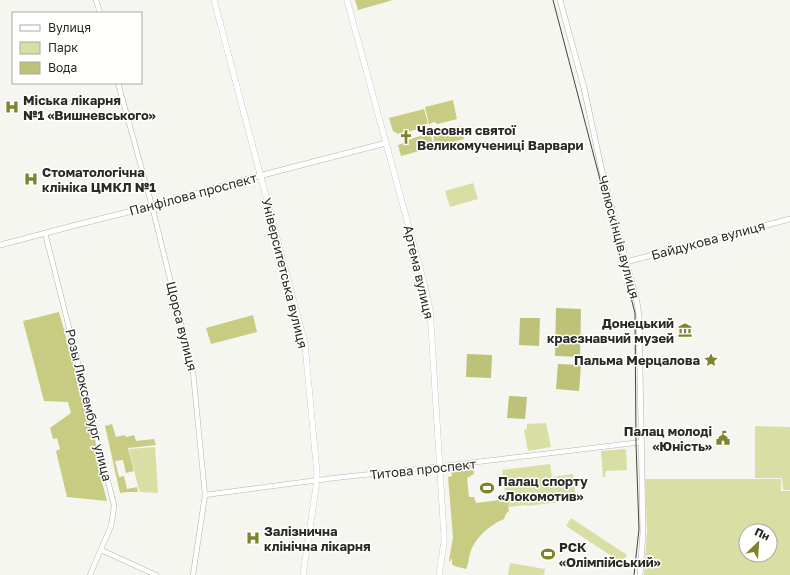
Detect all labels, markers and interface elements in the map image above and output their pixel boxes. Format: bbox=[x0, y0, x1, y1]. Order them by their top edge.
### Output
legend bbox=[12, 12, 142, 84]
text: Вулиця bbox=[48, 20, 91, 35]
text: Парк bbox=[48, 40, 78, 55]
text: Вода bbox=[48, 60, 77, 75]
place label: Міська лікарня №1 «Вишневського» bbox=[23, 92, 156, 123]
hospital icon: Міська лікарня №1 «Вишневського» bbox=[4, 99, 20, 115]
place label: Часовня святої Великомучениці Варвари bbox=[417, 122, 584, 153]
church icon: Часовня святої Великомучениці Варвари bbox=[398, 129, 414, 145]
place label: Стоматологічна клініка ЦМКЛ №1 bbox=[42, 164, 156, 195]
street label: Панфілова проспект bbox=[127, 169, 259, 219]
hospital icon: Стоматологічна клініка ЦМКЛ №1 bbox=[23, 171, 39, 187]
street label: Челюскінців вулиця bbox=[595, 174, 643, 300]
street label: Університетська вулиця bbox=[259, 196, 311, 350]
street label: Байдукова вулиця bbox=[649, 217, 767, 263]
street label: Артема вулиця bbox=[400, 224, 438, 320]
street label: Щорса вулиця bbox=[163, 280, 201, 372]
place label: Донецький краєзнавчий музей bbox=[547, 315, 674, 346]
museum icon: Донецький краєзнавчий музей bbox=[677, 322, 693, 338]
street label: Розы Люксембург улица bbox=[62, 327, 116, 483]
place label: Пальма Мерцалова bbox=[574, 352, 700, 368]
place icon: Пальма Мерцалова bbox=[703, 352, 719, 368]
place label: Палац молоді «Юність» bbox=[624, 423, 712, 454]
public building icon: Палац молоді «Юність» bbox=[715, 430, 731, 446]
street label: Титова проспект bbox=[369, 455, 477, 483]
place label: Палац спорту «Локомотив» bbox=[498, 473, 588, 504]
sports icon: Палац спорту «Локомотив» bbox=[479, 480, 495, 496]
place label: Залізнична клінічна лікарня bbox=[264, 523, 371, 554]
north arrow bbox=[738, 523, 778, 563]
text: Пн bbox=[753, 524, 772, 543]
hospital icon: Залізнична клінічна лікарня bbox=[245, 530, 261, 546]
place label: РСК «Олімпійський» bbox=[559, 539, 661, 570]
sports icon: РСК «Олімпійський» bbox=[540, 546, 556, 562]

